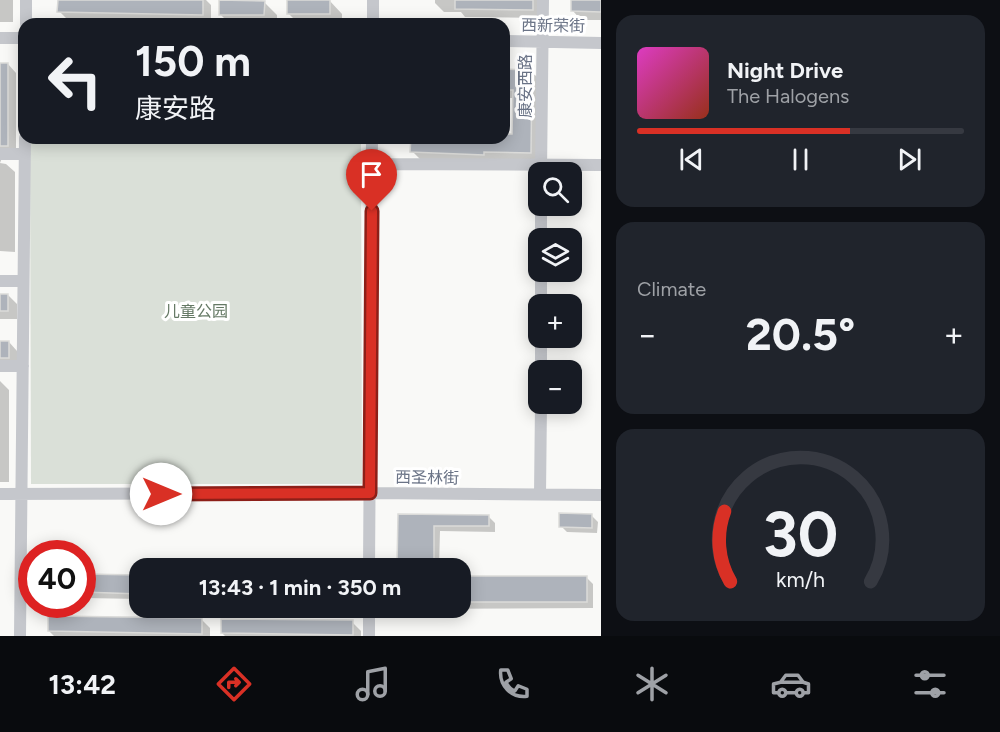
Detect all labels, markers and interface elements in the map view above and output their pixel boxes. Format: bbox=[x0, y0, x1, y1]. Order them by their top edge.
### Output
street label: 西新荣街 bbox=[521, 15, 585, 36]
text: 150 m bbox=[135, 36, 251, 87]
icon: left bbox=[36, 42, 114, 120]
street label: 康安西路 bbox=[516, 54, 535, 118]
text: Night Drive bbox=[727, 57, 843, 84]
text: The Halogens bbox=[727, 84, 849, 108]
text: 康安路 bbox=[135, 92, 216, 125]
icon: previous bbox=[675, 143, 708, 176]
icon: pause bbox=[784, 143, 817, 176]
icon: next bbox=[893, 143, 926, 176]
pin bbox=[346, 149, 397, 211]
icon: arrive bbox=[355, 158, 388, 191]
map controls bbox=[528, 162, 582, 414]
button: search bbox=[528, 162, 582, 216]
button: layers bbox=[528, 228, 582, 282]
text: Climate bbox=[637, 277, 706, 301]
button: + bbox=[528, 294, 582, 348]
park label: 儿童公园 bbox=[164, 302, 228, 321]
text: 20.5° bbox=[746, 307, 855, 361]
text: − bbox=[637, 315, 658, 354]
text: + bbox=[943, 315, 964, 354]
button: − bbox=[528, 360, 582, 414]
position arrow bbox=[129, 462, 193, 526]
street label: 西圣林街 bbox=[395, 467, 459, 488]
text: 30 bbox=[763, 497, 838, 572]
speed limit sign: 40 bbox=[18, 540, 96, 618]
text: km/h bbox=[776, 567, 825, 592]
text: 13:43 · 1 min · 350 m bbox=[199, 574, 401, 601]
icon: directions bbox=[213, 663, 255, 705]
icon: music bbox=[352, 663, 394, 705]
icon: phone bbox=[492, 663, 534, 705]
icon: climate bbox=[631, 663, 673, 705]
icon: car bbox=[770, 663, 812, 705]
icon: filters bbox=[909, 663, 951, 705]
text: 13:42 bbox=[49, 668, 116, 701]

